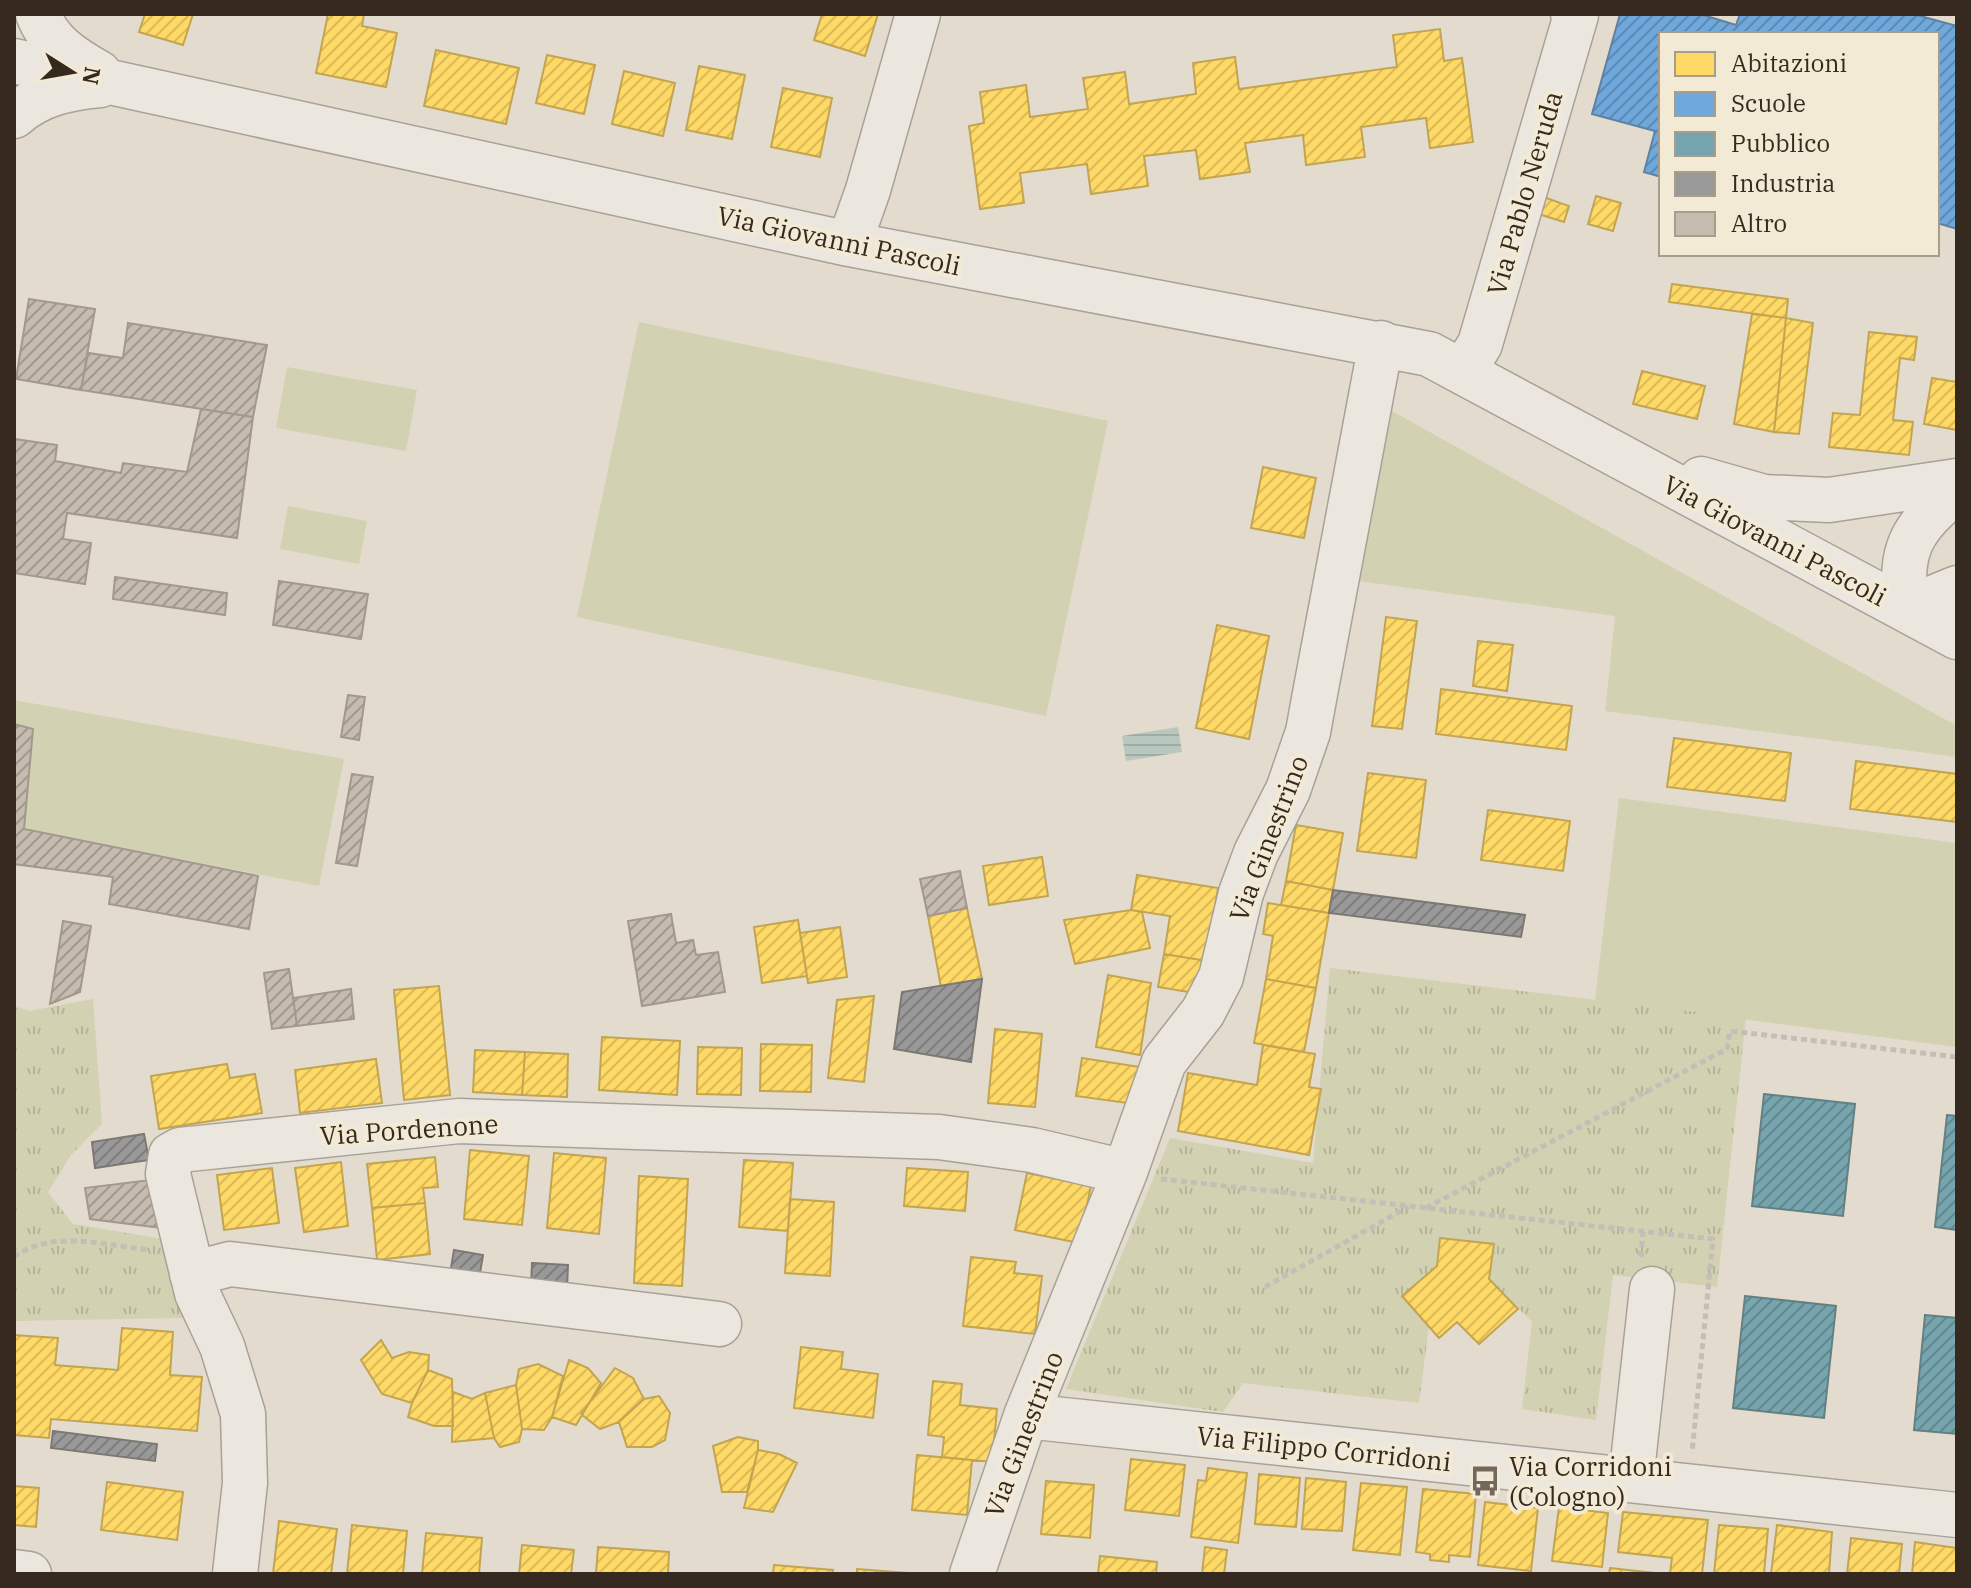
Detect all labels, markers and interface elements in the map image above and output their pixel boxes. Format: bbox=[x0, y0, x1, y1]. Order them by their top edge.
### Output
north arrow bbox=[32, 32, 112, 112]
legend bbox=[1659, 32, 1939, 256]
text: Abitazioni bbox=[1731, 47, 1847, 79]
text: N bbox=[76, 65, 108, 87]
street label: Via Pablo Neruda bbox=[1479, 87, 1569, 299]
text: Scuole bbox=[1731, 87, 1806, 119]
text: Pubblico bbox=[1731, 127, 1830, 159]
text: Industria bbox=[1731, 167, 1835, 199]
street label: Via Giovanni Pascoli bbox=[714, 198, 964, 282]
text: Altro bbox=[1731, 207, 1787, 239]
street label: Via Giovanni Pascoli bbox=[1657, 467, 1893, 613]
street label: Via Ginestrino bbox=[1221, 750, 1315, 926]
street label: Via Pordenone bbox=[319, 1106, 499, 1152]
street label: Via Ginestrino bbox=[976, 1346, 1070, 1522]
street label: Via Filippo Corridoni bbox=[1195, 1418, 1453, 1478]
place label: Via Corridoni (Cologno) bbox=[1509, 1449, 1672, 1513]
bus stop icon: Via Corridoni (Cologno) bbox=[1468, 1464, 1502, 1498]

